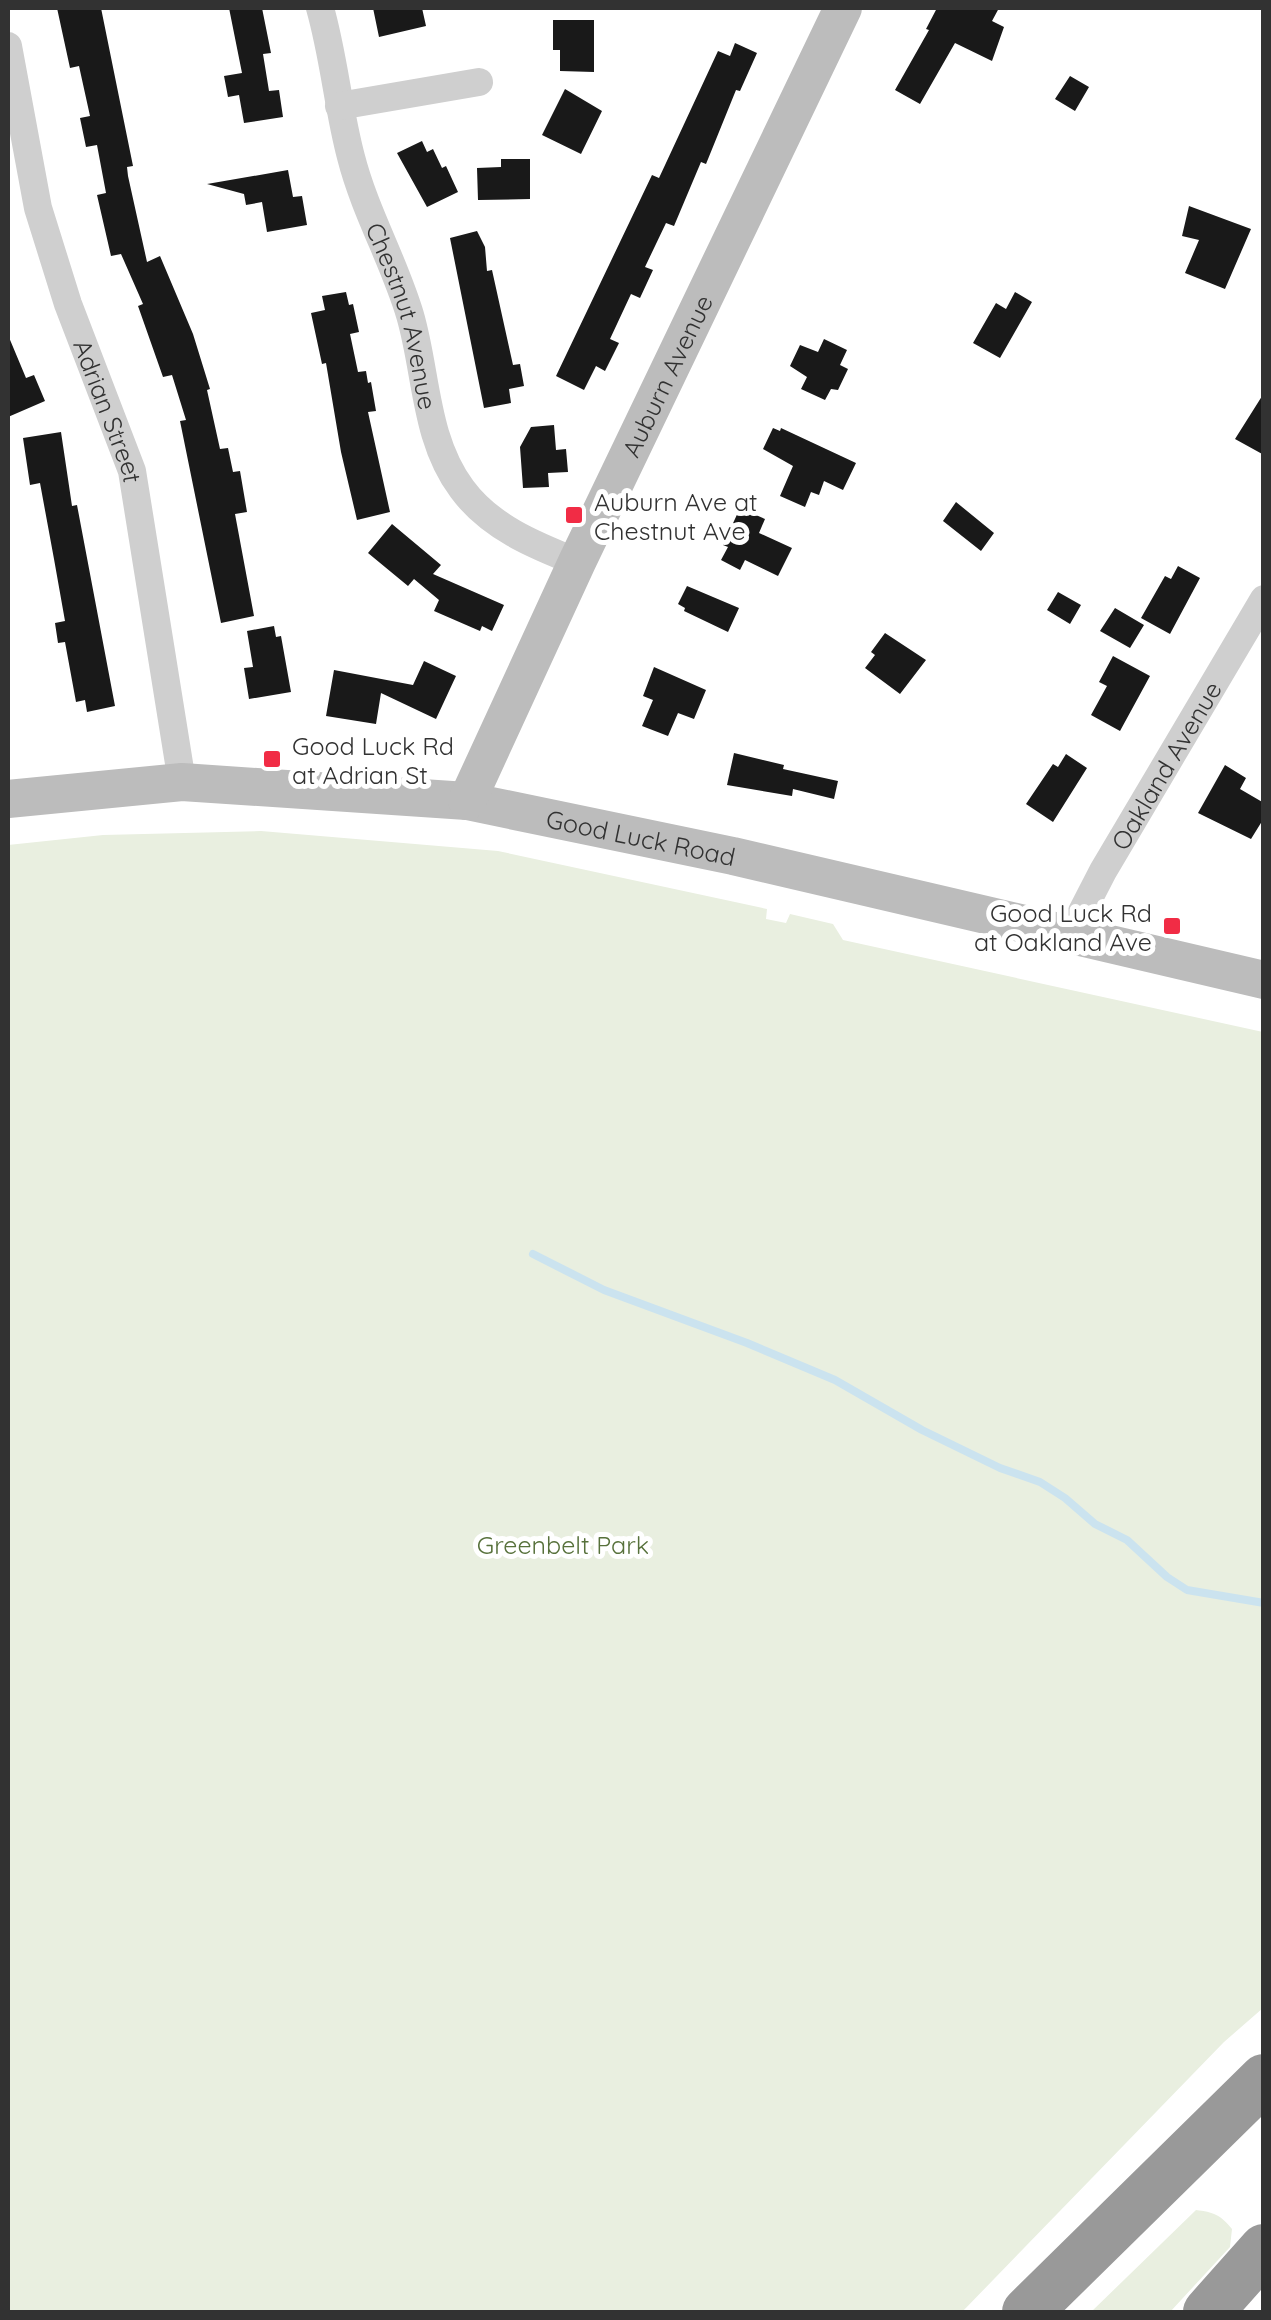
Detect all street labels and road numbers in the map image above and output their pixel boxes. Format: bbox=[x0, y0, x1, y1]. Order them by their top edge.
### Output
street label: Chestnut Avenue bbox=[360, 217, 444, 412]
street label: Auburn Avenue bbox=[614, 289, 719, 462]
street label: Adrian Street bbox=[68, 335, 149, 485]
street label: Oakland Avenue bbox=[1104, 675, 1228, 855]
street label: Good Luck Road bbox=[544, 802, 738, 872]

